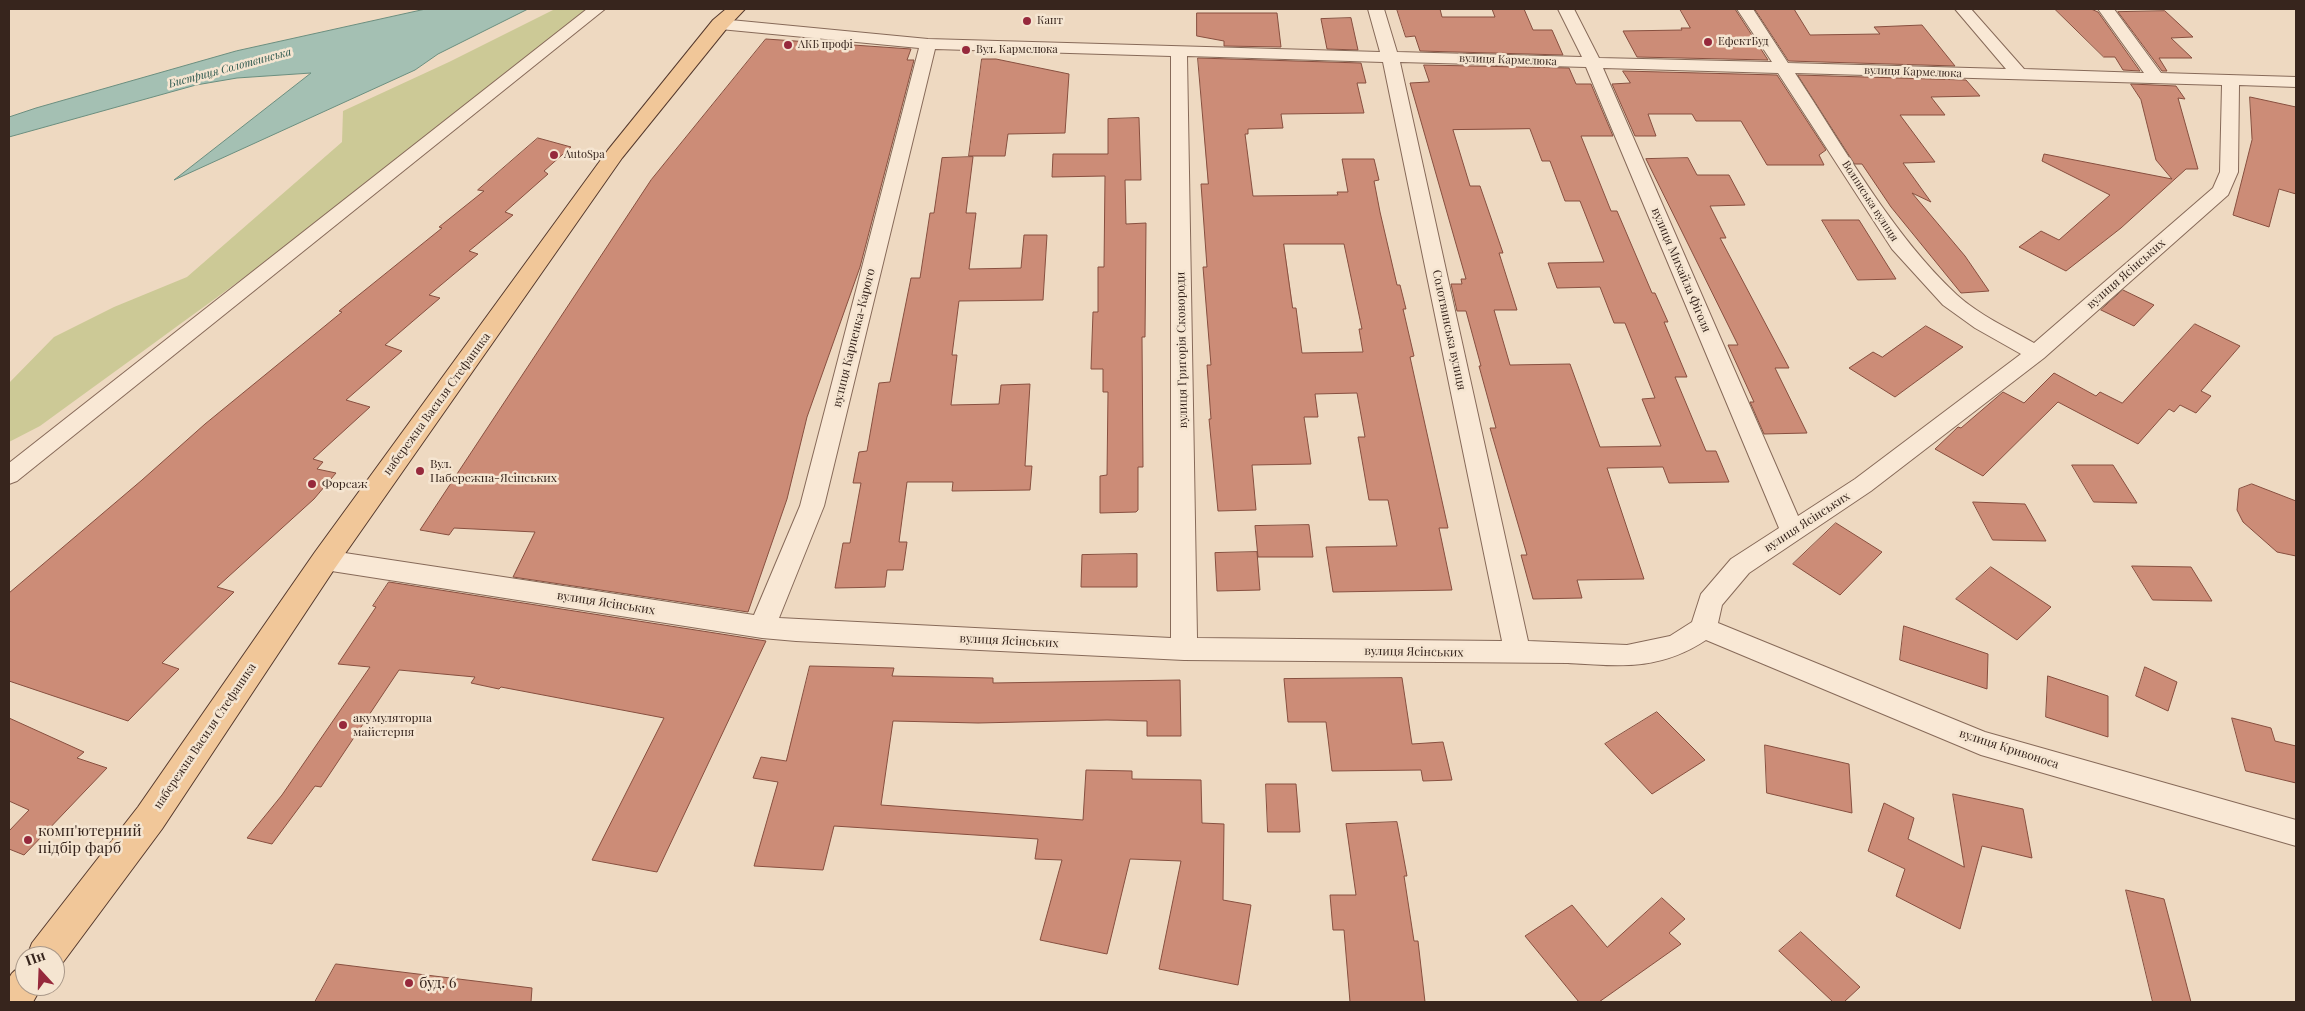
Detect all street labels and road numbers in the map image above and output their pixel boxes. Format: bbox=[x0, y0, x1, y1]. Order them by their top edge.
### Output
street label: вулиця Кармелюка bbox=[1459, 52, 1557, 68]
street label: вулиця Кармелюка bbox=[1864, 64, 1962, 80]
street label: Волинська вулиця bbox=[1839, 158, 1901, 244]
street label: вулиця Михайла Фіголя bbox=[1648, 206, 1714, 334]
street label: вулиця Ясінських bbox=[2084, 236, 2168, 312]
street label: вулиця Карпенка-Карого bbox=[830, 267, 878, 409]
street label: Солотвинська вулиця bbox=[1429, 269, 1469, 391]
street label: вулиця Григорія Сковороди bbox=[1173, 272, 1191, 428]
street label: набережна Василя Стефаника bbox=[380, 330, 494, 478]
street label: вулиця Ясінських bbox=[1761, 489, 1853, 555]
street label: вулиця Ясінських bbox=[556, 588, 656, 618]
street label: вулиця Ясінських bbox=[959, 631, 1059, 651]
street label: вулиця Ясінських bbox=[1364, 644, 1464, 660]
street label: набережна Василя Стефаника bbox=[151, 660, 259, 812]
street label: вулиця Кривоноса bbox=[1957, 726, 2061, 772]

